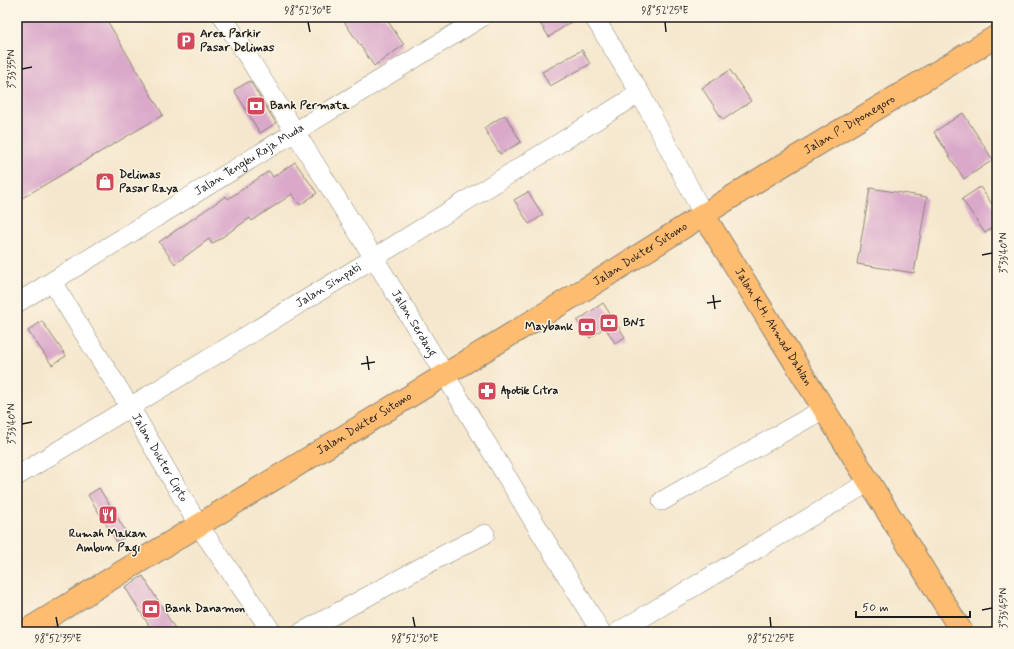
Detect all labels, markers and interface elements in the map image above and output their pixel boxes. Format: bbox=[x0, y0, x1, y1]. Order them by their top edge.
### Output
text: 98°52'30"E bbox=[285, 4, 332, 18]
text: 98°52'25"E bbox=[642, 4, 689, 18]
place label: Area Parkir Pasar Delimas bbox=[200, 26, 275, 56]
parking icon: Area Parkir Pasar Delimas bbox=[175, 30, 197, 52]
text: 3°33'35"N bbox=[5, 49, 19, 88]
street label: Jalan P. Diponegoro bbox=[801, 91, 899, 159]
bank icon: Bank Permata bbox=[245, 95, 267, 117]
place label: Bank Permata bbox=[270, 98, 350, 114]
street label: Jalan Tengku Raja Muda bbox=[192, 120, 307, 200]
place label: Delimas Pasar Raya bbox=[119, 167, 179, 197]
shop icon: Delimas Pasar Raya bbox=[94, 171, 116, 193]
street label: Jalan Dokter Sutomo bbox=[590, 219, 691, 290]
text: 3°33'40"N bbox=[997, 232, 1011, 273]
street label: Jalan Simpati bbox=[293, 260, 364, 312]
street label: Jalan K.H. Ahmad Dahlan bbox=[730, 265, 816, 389]
street label: Jalan Serdang bbox=[387, 287, 440, 361]
bank icon: BNI bbox=[598, 312, 620, 334]
place label: BNI bbox=[623, 315, 646, 331]
bank icon: Maybank bbox=[576, 316, 598, 338]
place label: Maybank bbox=[525, 319, 573, 335]
pharmacy icon: Apotik Citra bbox=[476, 380, 498, 402]
place label: Apotik Citra bbox=[501, 383, 559, 399]
street label: Jalan Dokter Sutomo bbox=[314, 389, 415, 459]
text: 3°33'40"N bbox=[5, 403, 19, 444]
street label: Jalan Dokter Cipto bbox=[127, 411, 192, 505]
restaurant icon: Rumah Makan Ambun Pagi bbox=[97, 504, 119, 526]
place label: Rumah Makan Ambun Pagi bbox=[69, 526, 148, 557]
text: 3°33'45"N bbox=[997, 588, 1011, 628]
scale bar bbox=[856, 593, 970, 619]
bank icon: Bank Danamon bbox=[140, 598, 162, 620]
text: 50 m bbox=[862, 600, 889, 616]
place label: Bank Danamon bbox=[165, 601, 245, 617]
text: 98°52'35"E bbox=[35, 632, 81, 646]
text: 98°52'30"E bbox=[392, 632, 439, 646]
text: 98°52'25"E bbox=[748, 632, 795, 646]

